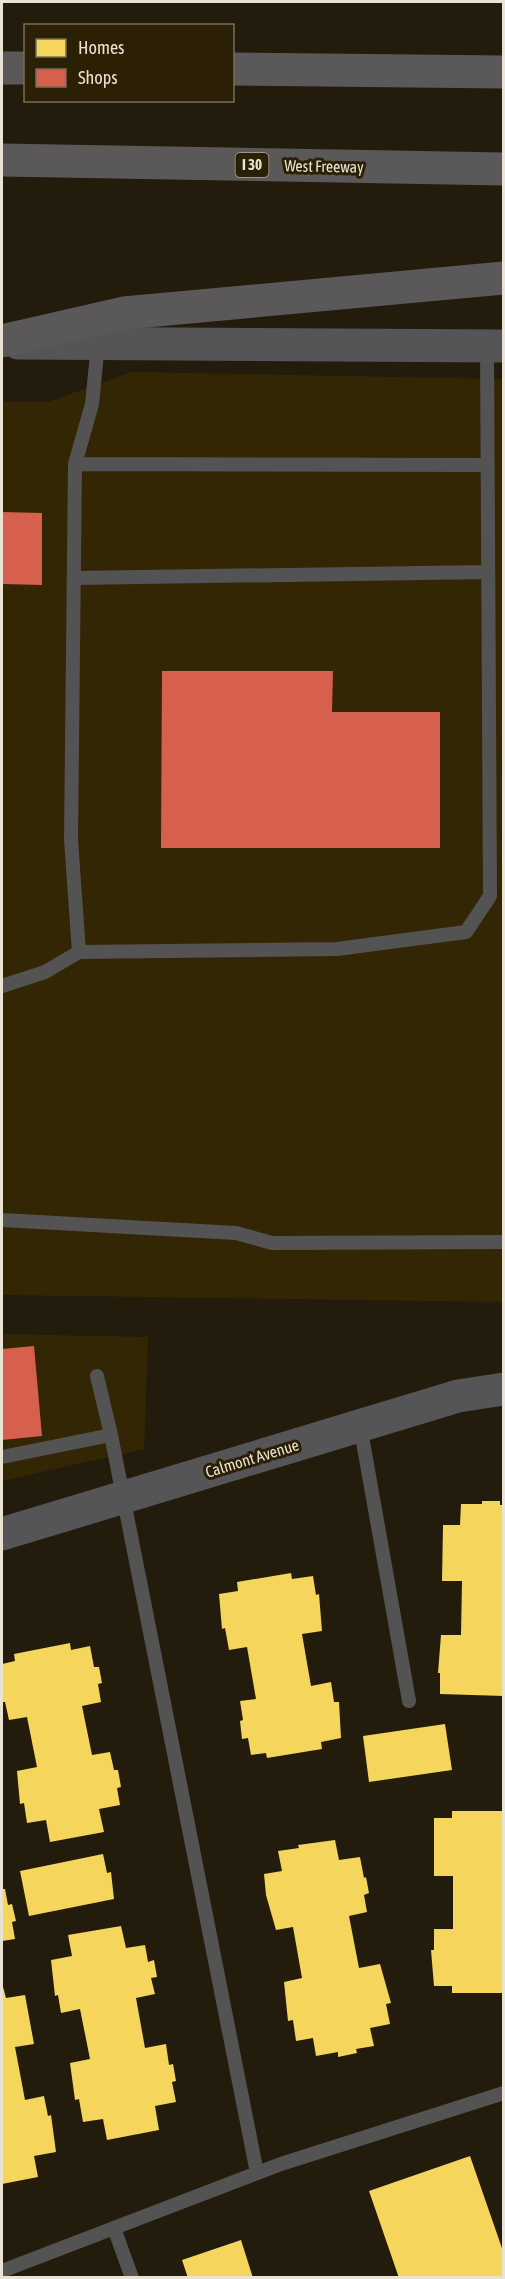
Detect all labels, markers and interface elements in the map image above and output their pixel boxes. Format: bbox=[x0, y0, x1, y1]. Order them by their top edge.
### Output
legend bbox=[24, 24, 234, 102]
text: Homes bbox=[78, 37, 124, 58]
text: Shops bbox=[78, 67, 118, 88]
road number: I 30 bbox=[236, 153, 268, 177]
street label: West Freeway bbox=[284, 156, 364, 177]
street label: Calmont Avenue bbox=[203, 1435, 301, 1481]

